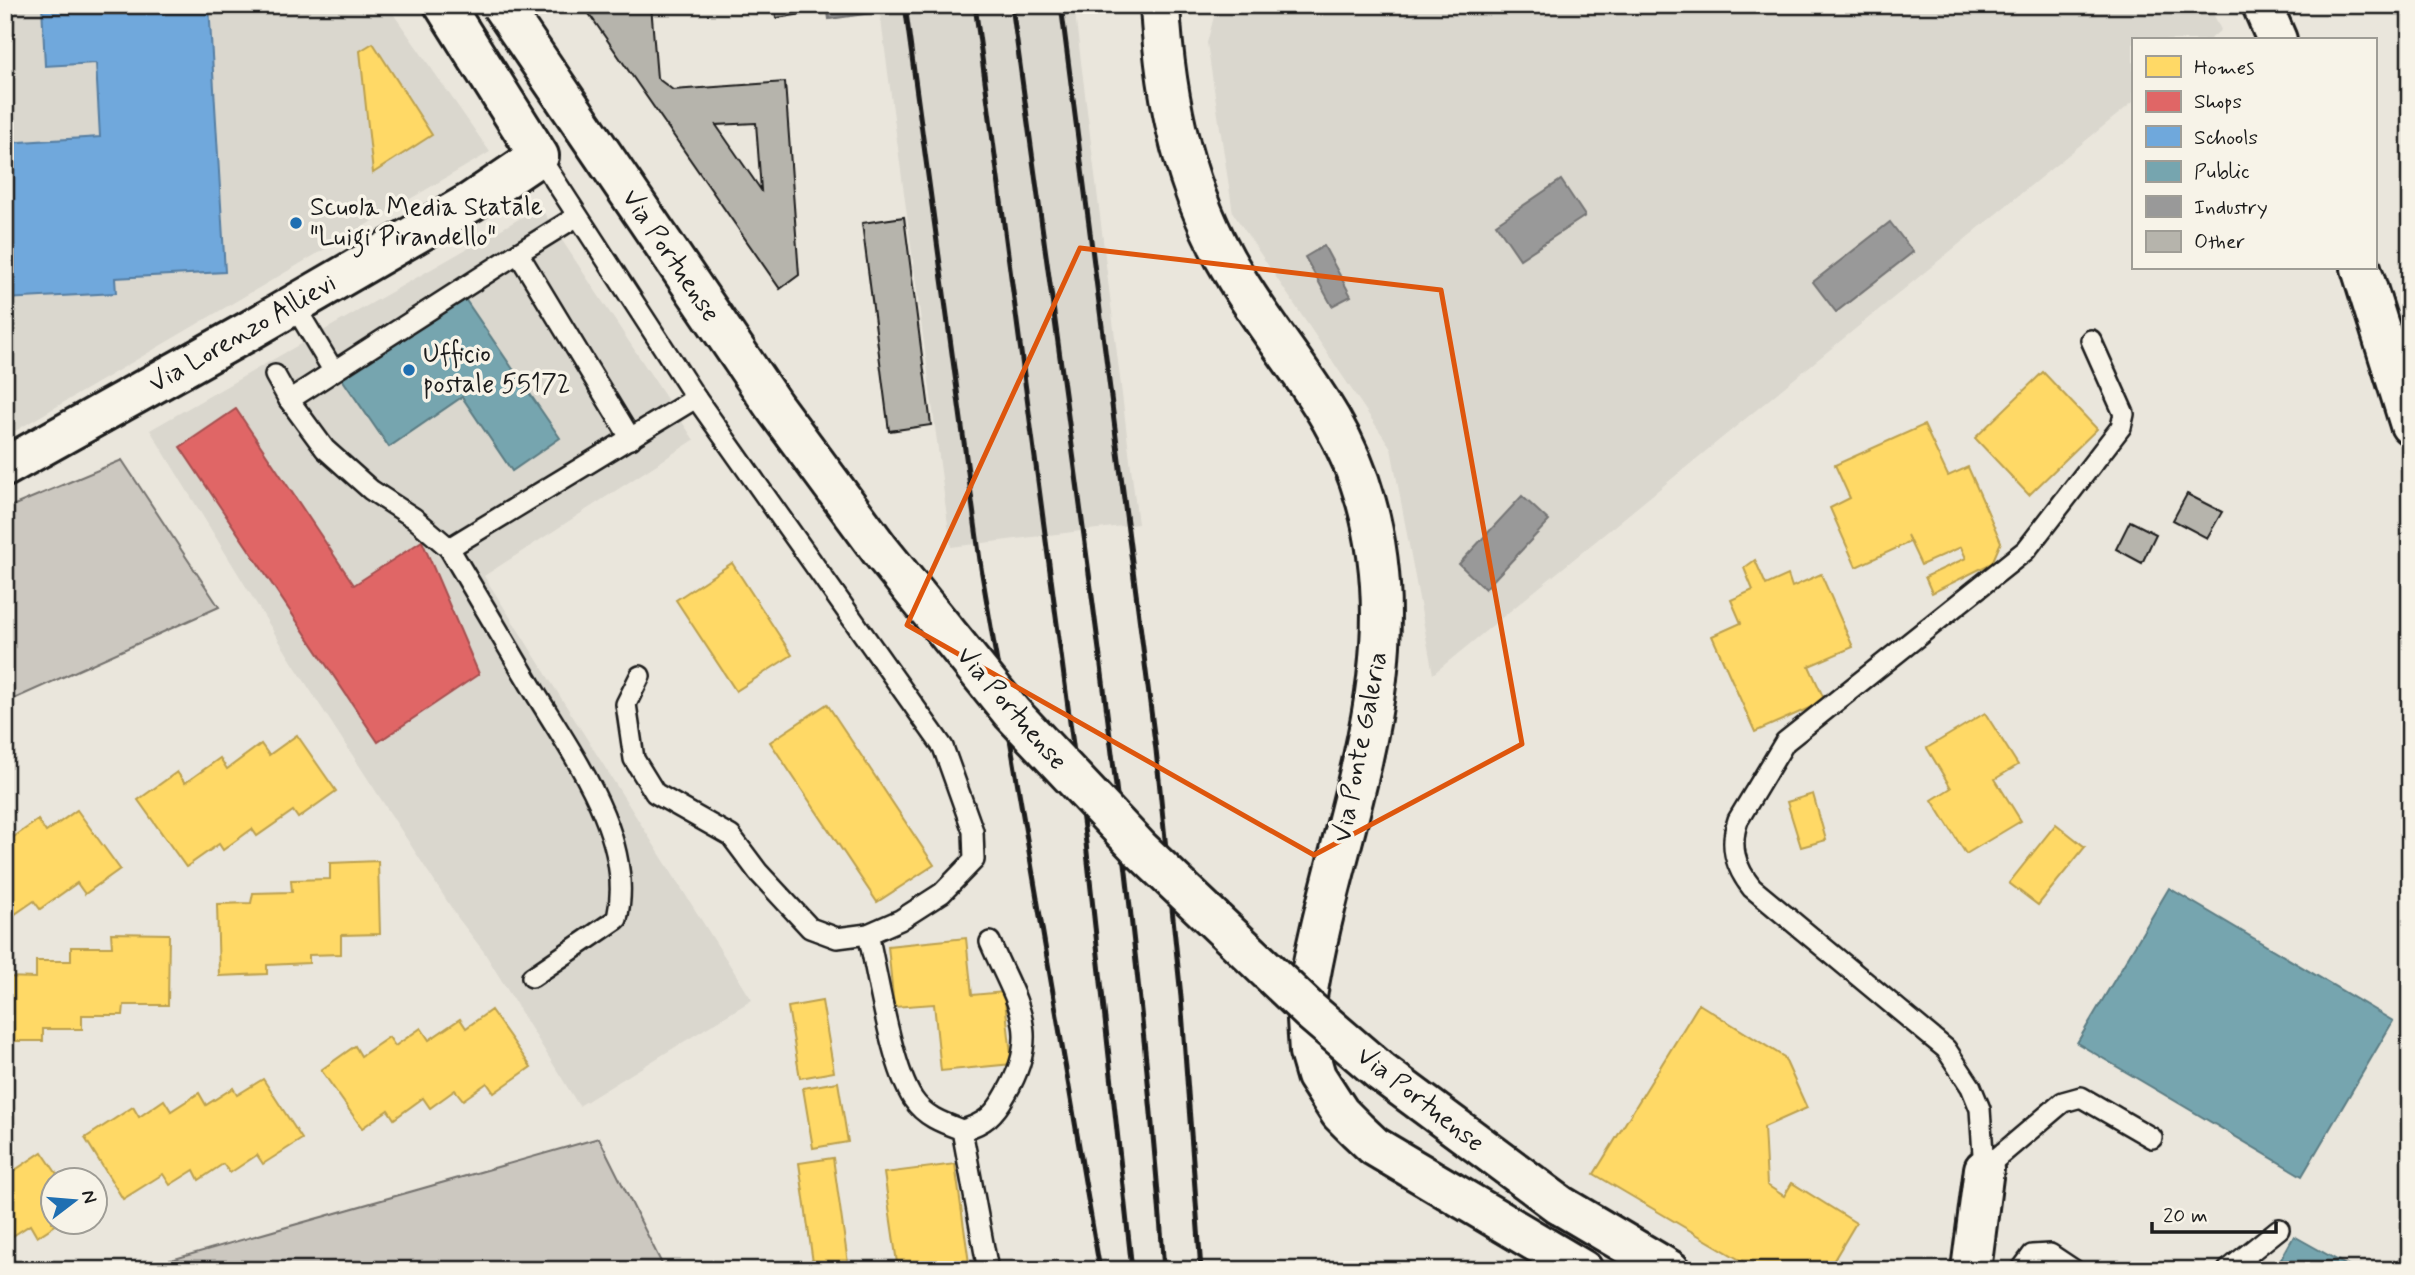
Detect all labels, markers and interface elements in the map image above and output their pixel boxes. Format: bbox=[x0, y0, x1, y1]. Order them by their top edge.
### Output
legend bbox=[2132, 38, 2376, 270]
text: Homes bbox=[2194, 54, 2254, 82]
text: Shops bbox=[2194, 88, 2242, 116]
text: Schools bbox=[2194, 124, 2258, 152]
text: Public bbox=[2194, 158, 2250, 186]
street label: Via Portuense bbox=[613, 183, 727, 329]
place label: Scuola Media Statale "Luigi Pirandello" bbox=[310, 191, 543, 258]
text: Industry bbox=[2194, 194, 2268, 222]
marker: Scuola Media Statale "Luigi Pirandello" bbox=[288, 215, 304, 231]
text: Other bbox=[2194, 228, 2245, 256]
street label: Via Lorenzo Allievi bbox=[143, 267, 343, 401]
place label: Ufficio postale 55172 bbox=[423, 338, 570, 402]
marker: Ufficio postale 55172 bbox=[401, 362, 417, 378]
street label: Via Portuense bbox=[948, 640, 1074, 778]
street label: Via Ponte Galeria bbox=[1326, 649, 1396, 845]
street label: Via Portuense bbox=[1349, 1039, 1491, 1161]
north arrow bbox=[38, 1166, 108, 1236]
text: N bbox=[75, 1187, 103, 1206]
scale bar bbox=[2152, 1191, 2277, 1235]
text: 20 m bbox=[2163, 1202, 2208, 1230]

